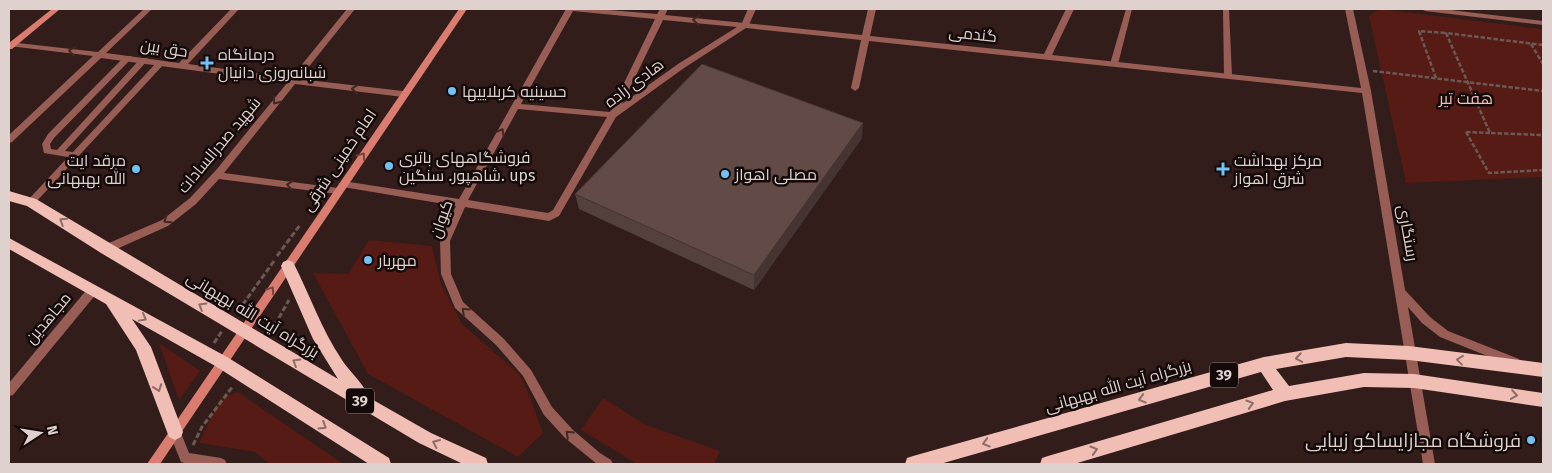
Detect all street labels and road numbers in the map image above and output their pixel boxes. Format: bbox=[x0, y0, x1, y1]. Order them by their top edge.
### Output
street label: گندمی bbox=[948, 22, 998, 47]
street label: حق بین bbox=[139, 35, 189, 62]
street label: هادی زاده bbox=[601, 55, 668, 112]
street label: شهید صدرالسادات bbox=[173, 93, 265, 197]
street label: امام خمینی شرقی bbox=[298, 105, 382, 216]
street label: کیوان bbox=[425, 197, 458, 241]
street label: رستگاری bbox=[1393, 203, 1422, 263]
street label: بزرگراه آیت الله بهبهانی bbox=[183, 267, 323, 363]
street label: مجاهدین bbox=[21, 288, 76, 348]
street label: بزرگراه آیت الله بهبهانی bbox=[1042, 355, 1194, 417]
road number: 39 bbox=[1210, 362, 1238, 388]
road number: 39 bbox=[346, 388, 374, 414]

